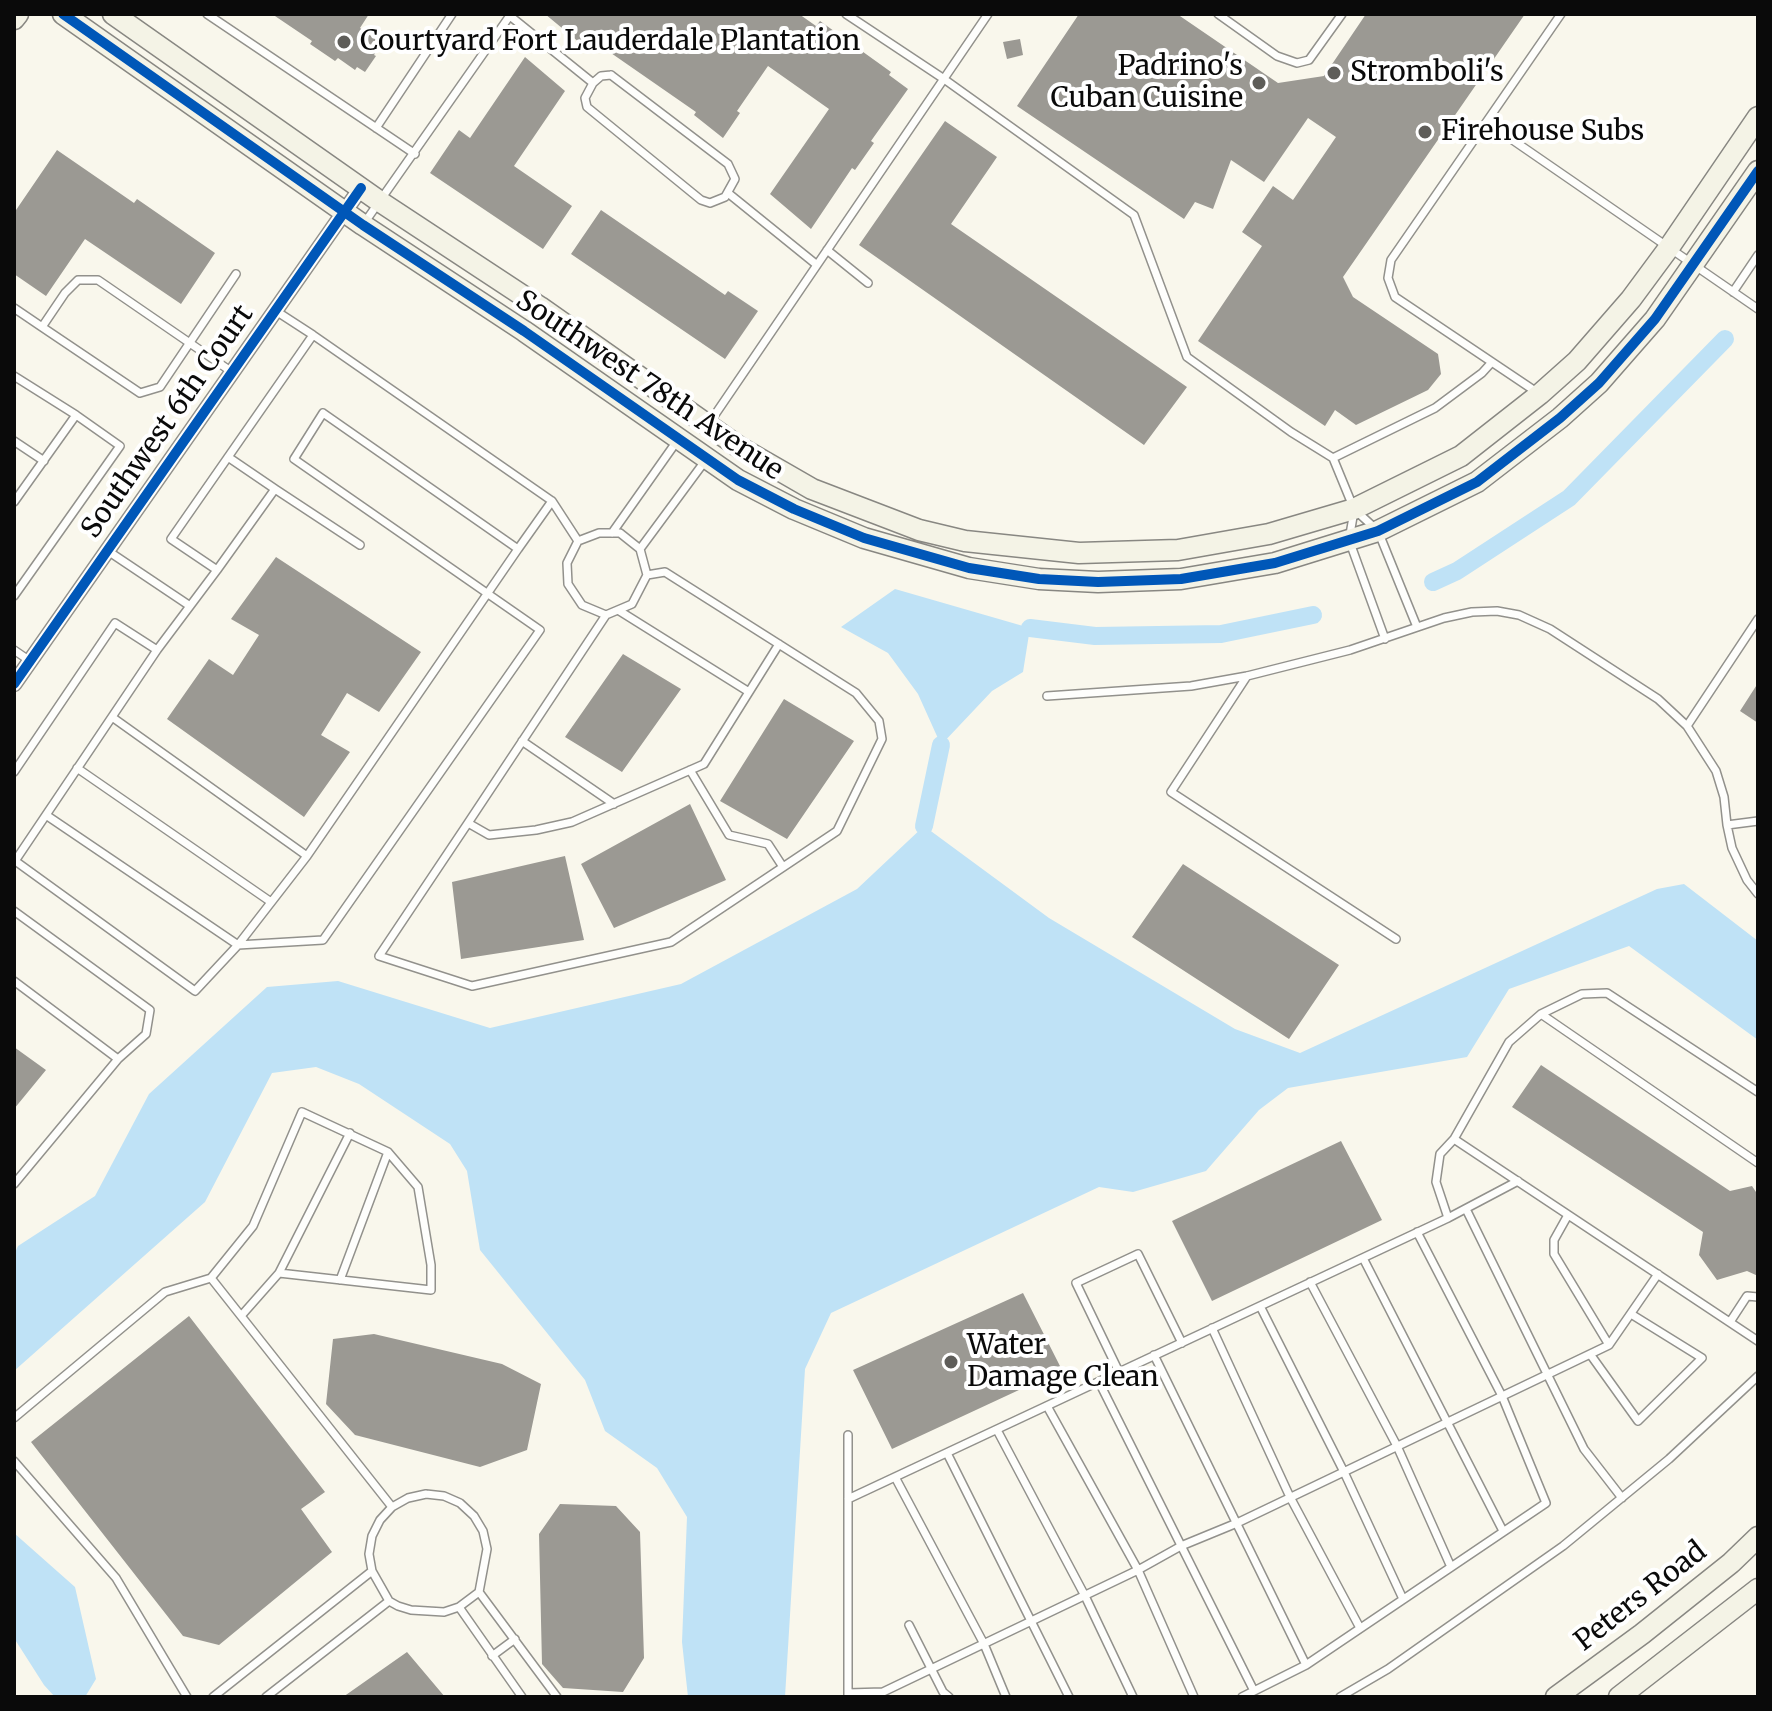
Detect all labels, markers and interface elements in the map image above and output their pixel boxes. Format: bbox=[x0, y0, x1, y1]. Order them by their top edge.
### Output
place label: Courtyard Fort Lauderdale Plantation bbox=[360, 25, 860, 59]
marker: Courtyard Fort Lauderdale Plantation bbox=[335, 33, 353, 51]
place label: Padrino's Cuban Cuisine bbox=[1051, 50, 1243, 116]
place label: Stromboli's bbox=[1350, 56, 1504, 90]
marker: Stromboli's bbox=[1325, 64, 1343, 82]
marker: Padrino's Cuban Cuisine bbox=[1250, 74, 1268, 92]
place label: Firehouse Subs bbox=[1441, 115, 1644, 149]
marker: Firehouse Subs bbox=[1416, 123, 1434, 141]
street label: Southwest 78th Avenue bbox=[509, 284, 789, 488]
street label: Southwest 6th Court bbox=[75, 299, 261, 545]
place label: Water Damage Clean bbox=[967, 1329, 1159, 1395]
marker: Water Damage Clean bbox=[942, 1353, 960, 1371]
street label: Peters Road bbox=[1568, 1535, 1714, 1659]

